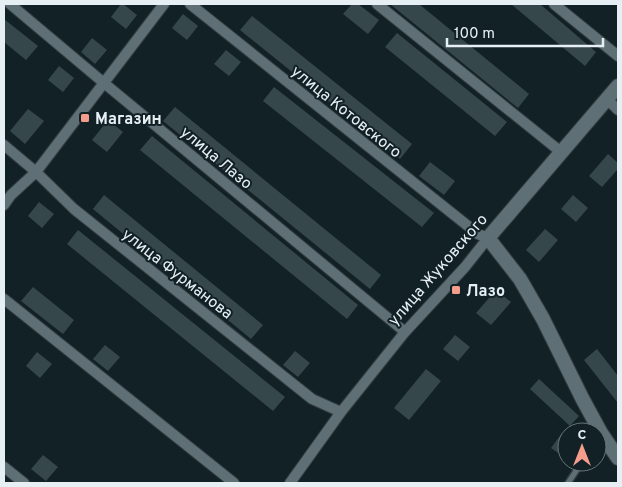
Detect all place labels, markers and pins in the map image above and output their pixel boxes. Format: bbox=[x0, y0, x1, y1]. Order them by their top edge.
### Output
place label: Магазин bbox=[95, 110, 162, 130]
marker: Магазин bbox=[79, 112, 91, 124]
place label: Лазо bbox=[466, 282, 505, 302]
marker: Лазо bbox=[450, 284, 462, 296]

